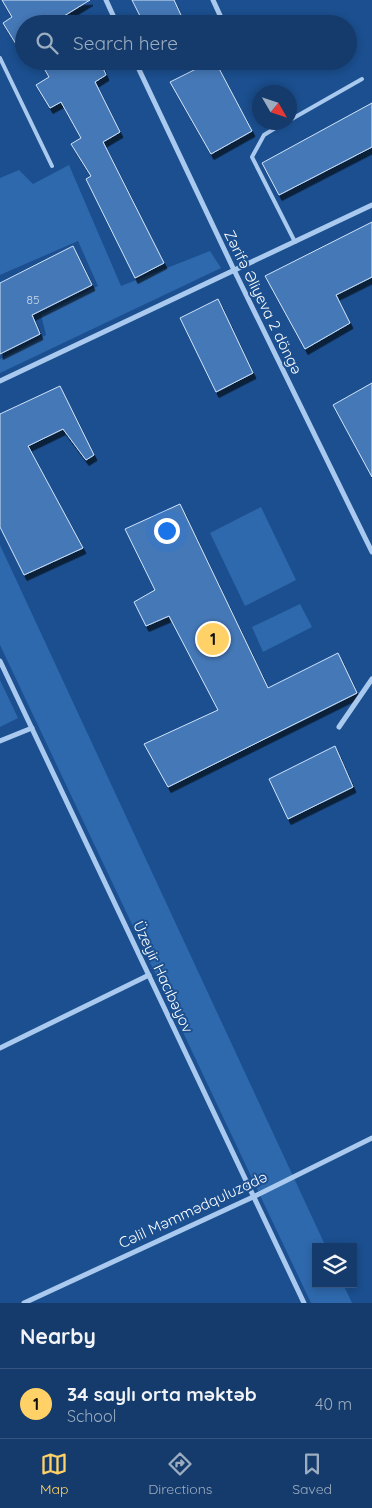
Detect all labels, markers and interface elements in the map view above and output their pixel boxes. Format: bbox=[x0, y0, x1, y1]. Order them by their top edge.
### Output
search box bbox=[15, 15, 357, 70]
icon: search bbox=[33, 29, 61, 57]
text: Search here bbox=[73, 31, 178, 55]
north arrow bbox=[252, 85, 297, 130]
street label: Zərifə Əliyeva 2 döngə bbox=[220, 227, 307, 377]
house number: 85 bbox=[26, 292, 40, 307]
your location bbox=[154, 518, 180, 544]
pin: 1 bbox=[197, 620, 229, 658]
street label: Üzeyir Hacıbəyov bbox=[129, 918, 198, 1036]
street label: Cəlil Məmmədquluzadə bbox=[116, 1167, 270, 1252]
map controls bbox=[312, 1243, 357, 1288]
button: layers bbox=[312, 1243, 357, 1288]
text: Nearby bbox=[20, 1323, 96, 1349]
text: 34 saylı orta məktəb bbox=[67, 1382, 257, 1406]
text: 1 bbox=[33, 1394, 39, 1414]
text: 40 m bbox=[315, 1394, 352, 1414]
text: School bbox=[67, 1406, 116, 1426]
tab: Map bbox=[40, 1450, 68, 1498]
tab: Directions bbox=[148, 1450, 212, 1498]
tab: Saved bbox=[292, 1450, 332, 1498]

